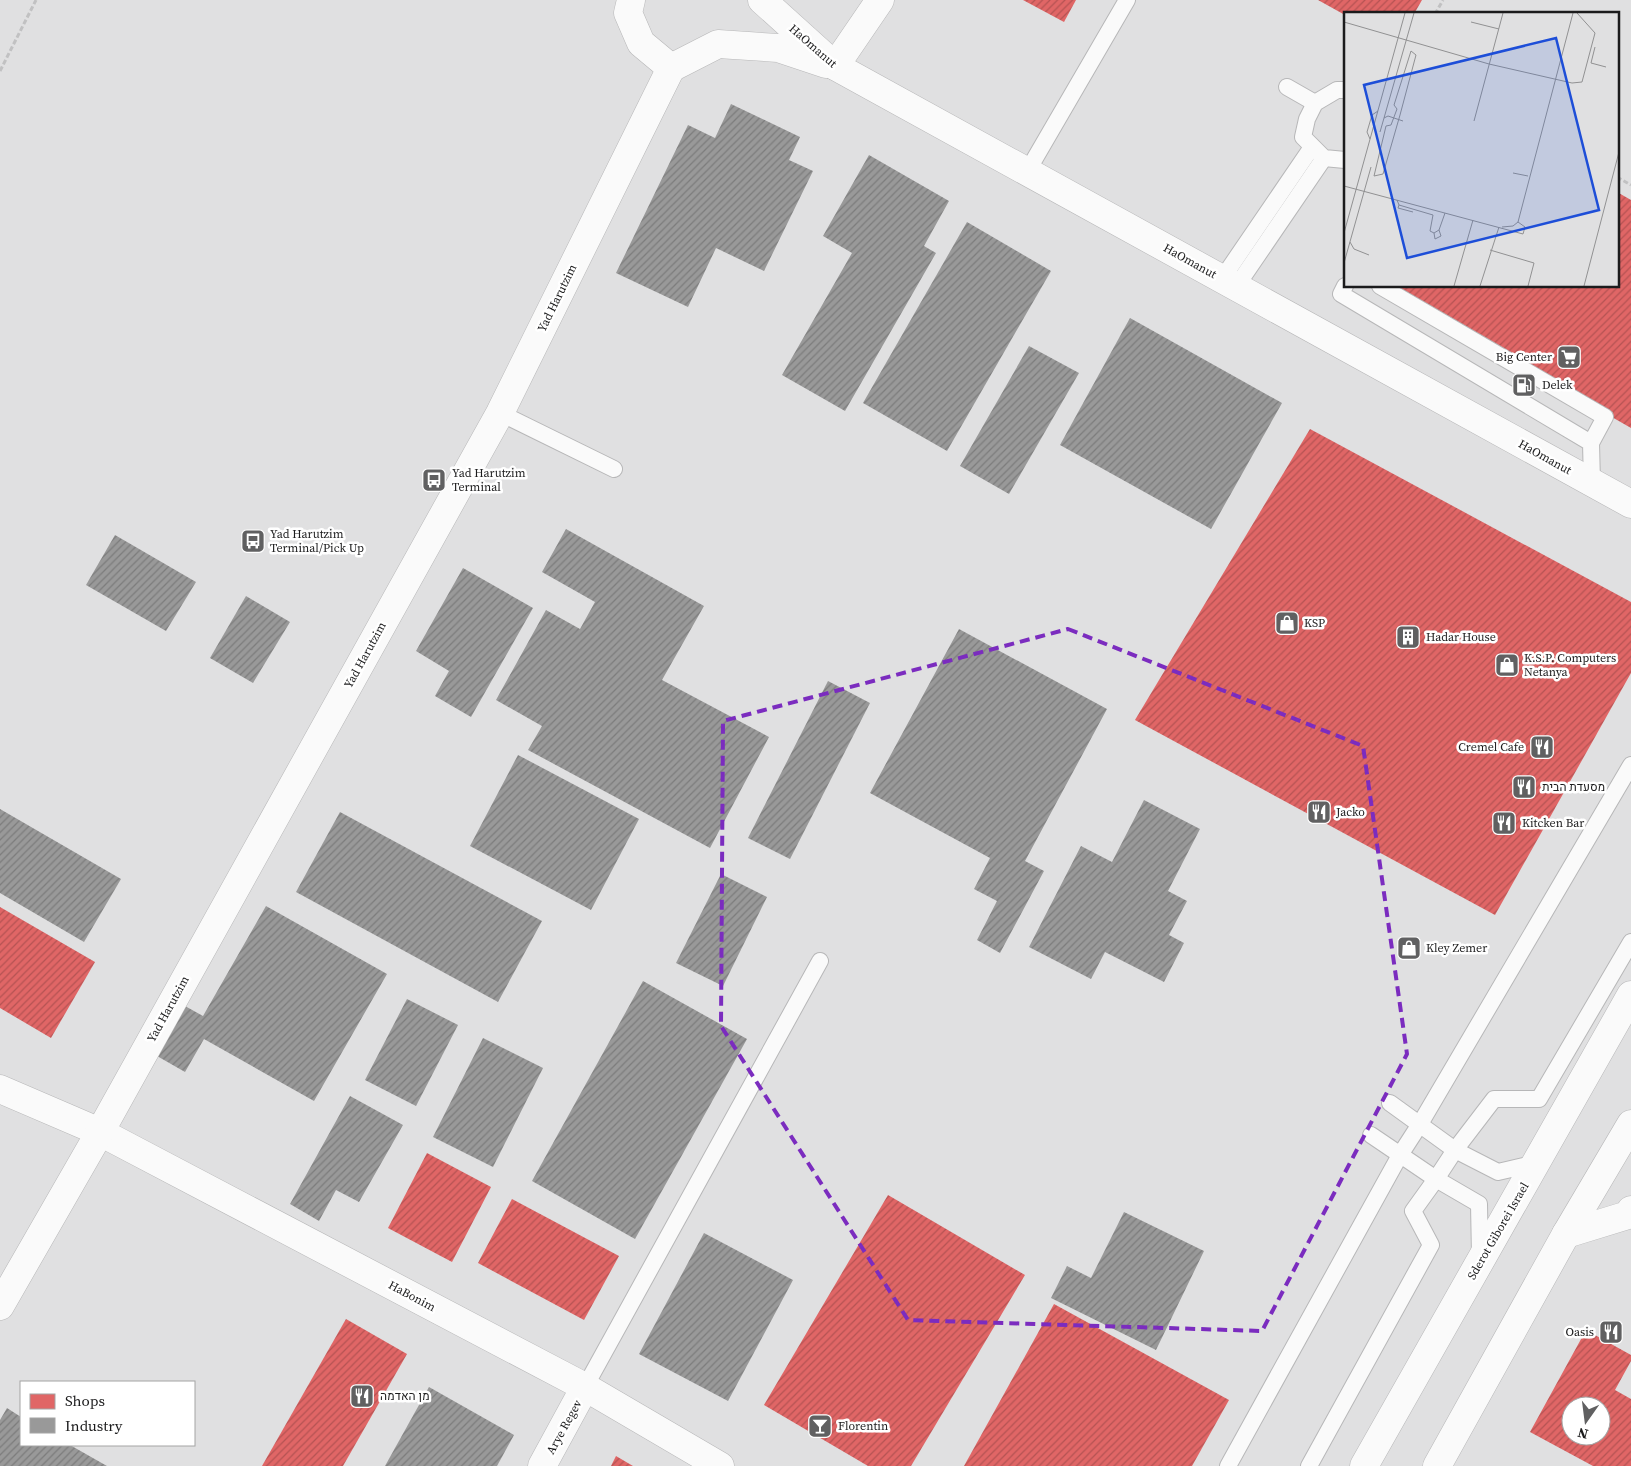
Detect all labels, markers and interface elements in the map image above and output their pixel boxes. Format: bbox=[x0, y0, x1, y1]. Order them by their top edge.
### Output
inset map bbox=[1344, 12, 1618, 288]
street label: HaOmanut bbox=[786, 21, 840, 71]
street label: HaOmanut bbox=[1160, 240, 1220, 282]
street label: Yad Harutzim bbox=[534, 261, 580, 335]
supermarket icon: Big Center bbox=[1556, 344, 1582, 370]
place label: Big Center bbox=[1496, 349, 1552, 365]
fuel station icon: Delek bbox=[1511, 372, 1537, 398]
place label: Delek bbox=[1542, 377, 1573, 393]
street label: HaOmanut bbox=[1515, 436, 1575, 478]
place label: Yad Harutzim Terminal bbox=[452, 465, 526, 495]
bus stop icon: Yad Harutzim Terminal bbox=[421, 467, 447, 493]
place label: Yad Harutzim Terminal/Pick Up bbox=[270, 526, 364, 556]
bus stop icon: Yad Harutzim Terminal/Pick Up bbox=[240, 528, 266, 554]
shop icon: KSP bbox=[1274, 610, 1300, 636]
place label: KSP bbox=[1304, 615, 1325, 631]
street label: Yad Harutzim bbox=[340, 619, 390, 691]
building icon: Hadar House bbox=[1395, 624, 1421, 650]
place label: Hadar House bbox=[1426, 629, 1496, 645]
place label: K.S.P. Computers Netanya bbox=[1524, 650, 1616, 680]
shop icon: K.S.P. Computers Netanya bbox=[1494, 652, 1520, 678]
restaurant icon: Cremel Cafe bbox=[1529, 734, 1555, 760]
place label: Cremel Cafe bbox=[1458, 739, 1524, 755]
restaurant icon: מסעדת הבית bbox=[1511, 774, 1537, 800]
place label: מסעדת הבית bbox=[1542, 779, 1605, 795]
restaurant icon: Jacko bbox=[1306, 799, 1332, 825]
place label: Jacko bbox=[1335, 804, 1365, 820]
restaurant icon: Kitcken Bar bbox=[1491, 810, 1517, 836]
place label: Kitcken Bar bbox=[1522, 815, 1584, 831]
shop icon: Kley Zemer bbox=[1396, 935, 1422, 961]
place label: Kley Zemer bbox=[1426, 940, 1487, 956]
street label: Yad Harutzim bbox=[143, 973, 193, 1045]
street label: Sderot Giborei Israel bbox=[1464, 1179, 1533, 1283]
street label: HaBonim bbox=[386, 1277, 438, 1315]
restaurant icon: Oasis bbox=[1598, 1319, 1624, 1345]
place label: Oasis bbox=[1565, 1324, 1594, 1340]
legend bbox=[20, 1381, 195, 1446]
restaurant icon: מן האדמה bbox=[349, 1383, 375, 1409]
place label: מן האדמה bbox=[380, 1388, 430, 1404]
text: Shops bbox=[65, 1390, 105, 1411]
north arrow bbox=[1561, 1396, 1611, 1446]
street label: Arye Regev bbox=[542, 1397, 586, 1457]
bar icon: Florentin bbox=[807, 1413, 833, 1439]
text: Industry bbox=[65, 1415, 123, 1436]
place label: Florentin bbox=[838, 1418, 888, 1434]
text: N bbox=[1575, 1423, 1590, 1445]

